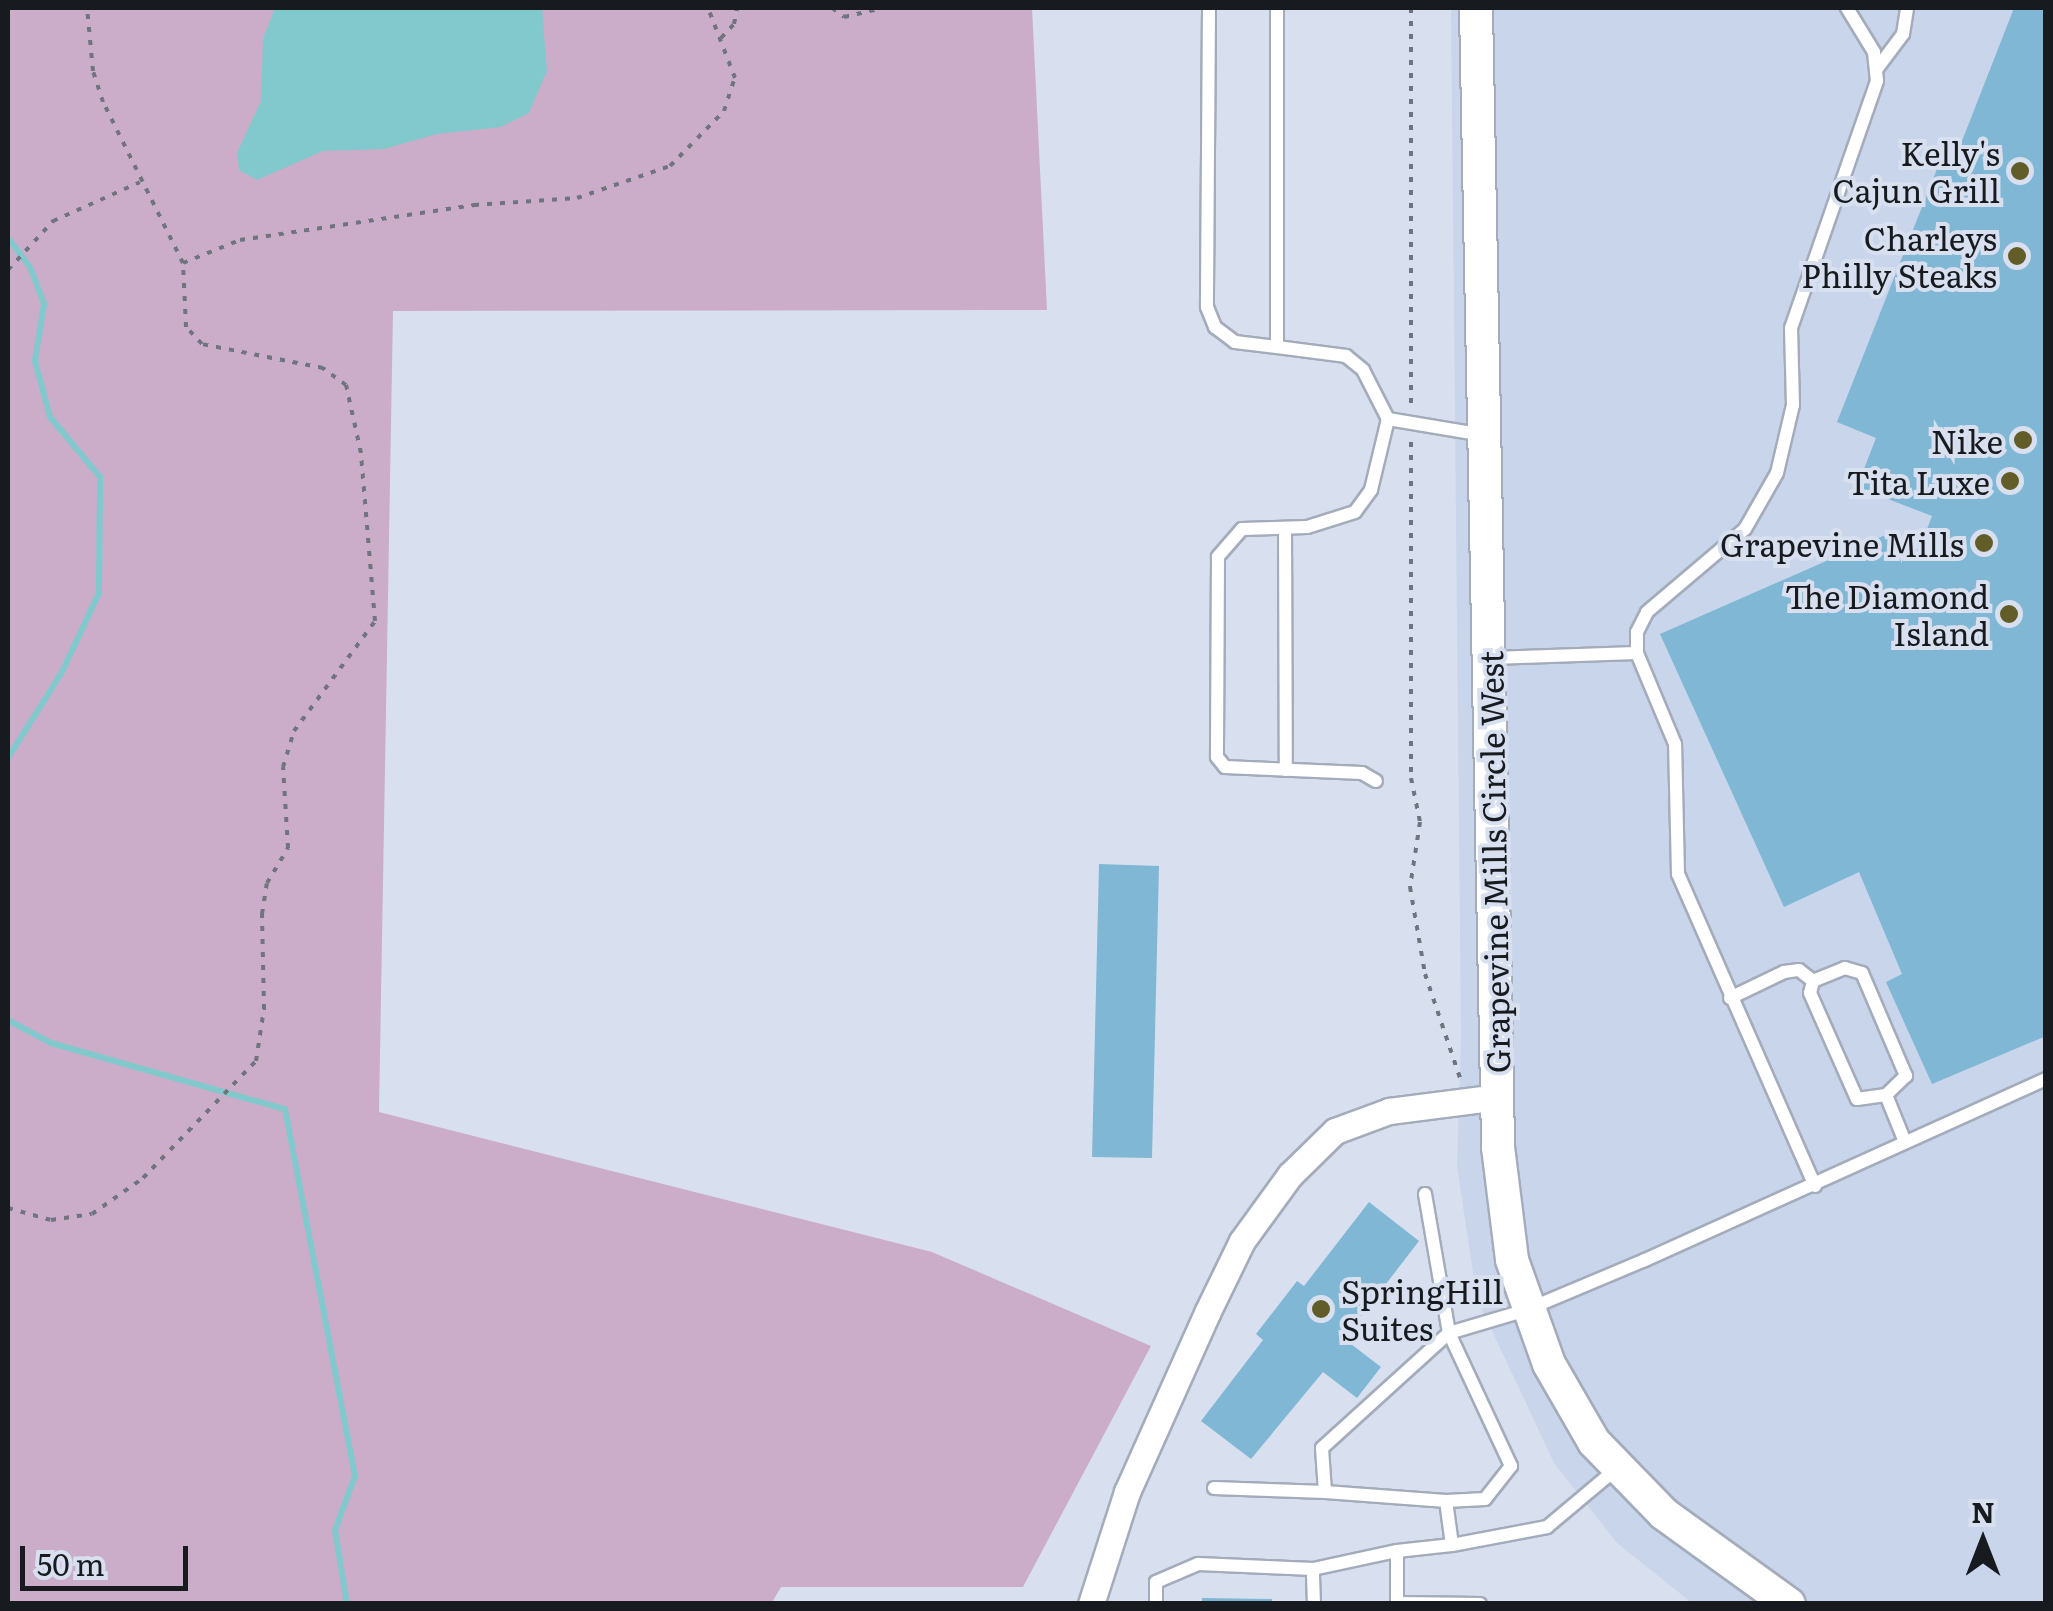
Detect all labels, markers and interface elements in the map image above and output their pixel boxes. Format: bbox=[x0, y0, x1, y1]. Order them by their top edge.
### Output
place label: Kelly's Cajun Grill bbox=[1832, 134, 2000, 209]
marker: Kelly's Cajun Grill bbox=[2009, 160, 2031, 182]
place label: Charleys Philly Steaks bbox=[1801, 219, 1997, 294]
marker: Charleys Philly Steaks bbox=[2006, 245, 2028, 267]
place label: Nike bbox=[1931, 421, 2003, 459]
marker: Nike bbox=[2012, 429, 2034, 451]
place label: Tita Luxe bbox=[1846, 462, 1990, 500]
marker: Tita Luxe bbox=[1999, 470, 2021, 492]
place label: Grapevine Mills bbox=[1720, 524, 1964, 562]
marker: Grapevine Mills bbox=[1973, 532, 1995, 554]
place label: The Diamond Island bbox=[1785, 577, 1989, 652]
marker: The Diamond Island bbox=[1998, 603, 2020, 625]
street label: Grapevine Mills Circle West bbox=[1470, 650, 1516, 1074]
place label: SpringHill Suites bbox=[1341, 1272, 1503, 1347]
marker: SpringHill Suites bbox=[1310, 1298, 1332, 1320]
text: N bbox=[1971, 1490, 1995, 1532]
north arrow bbox=[1933, 1491, 2033, 1591]
scale bar bbox=[25, 1526, 192, 1588]
text: 50 m bbox=[37, 1541, 105, 1585]

